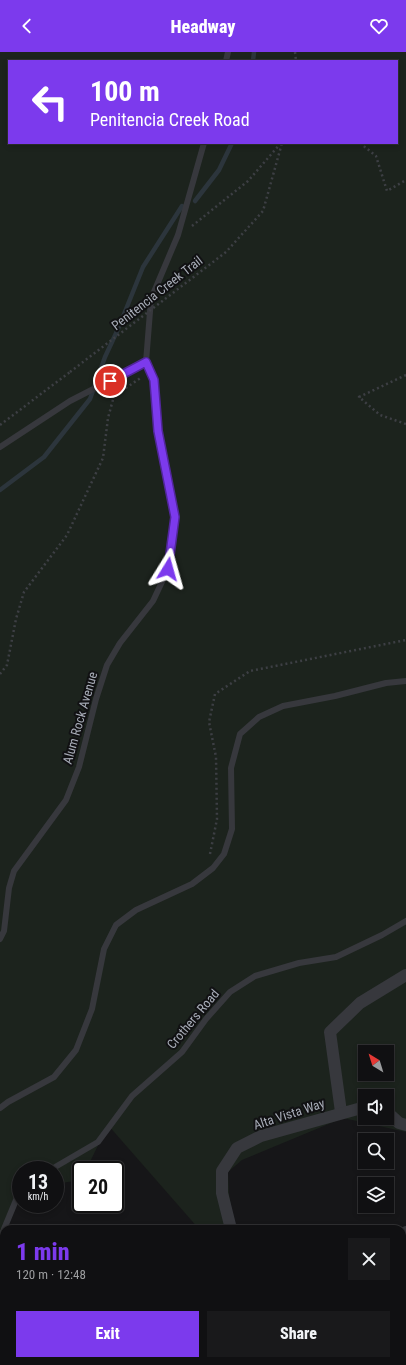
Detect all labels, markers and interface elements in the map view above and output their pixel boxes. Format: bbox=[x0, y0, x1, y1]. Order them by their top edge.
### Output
icon: back bbox=[16, 15, 38, 37]
icon: heart bbox=[368, 15, 390, 37]
text: Headway bbox=[171, 16, 235, 37]
text: 100 m bbox=[90, 75, 160, 108]
icon: left bbox=[24, 76, 76, 128]
text: Penitencia Creek Road bbox=[90, 109, 250, 130]
street label: Penitencia Creek Trail bbox=[109, 253, 205, 333]
pin bbox=[93, 364, 127, 398]
icon: arrive bbox=[99, 370, 121, 392]
position arrow bbox=[147, 548, 189, 590]
street label: Alum Rock Avenue bbox=[60, 670, 100, 766]
street label: Crothers Road bbox=[164, 986, 222, 1052]
north arrow bbox=[358, 1045, 394, 1081]
map controls bbox=[358, 1045, 394, 1213]
button: sound bbox=[358, 1089, 394, 1125]
street label: Alta Vista Way bbox=[251, 1095, 327, 1133]
button: search bbox=[358, 1133, 394, 1169]
speed limit sign: 20 bbox=[72, 1161, 124, 1213]
text: 13 bbox=[28, 1170, 48, 1194]
button: layers bbox=[358, 1177, 394, 1213]
text: km/h bbox=[28, 1191, 48, 1202]
text: 1 min bbox=[16, 1238, 70, 1266]
button: close bbox=[348, 1238, 390, 1280]
text: 120 m · 12:48 bbox=[16, 1267, 86, 1282]
button: Exit bbox=[16, 1311, 199, 1357]
button: Share bbox=[207, 1311, 390, 1357]

